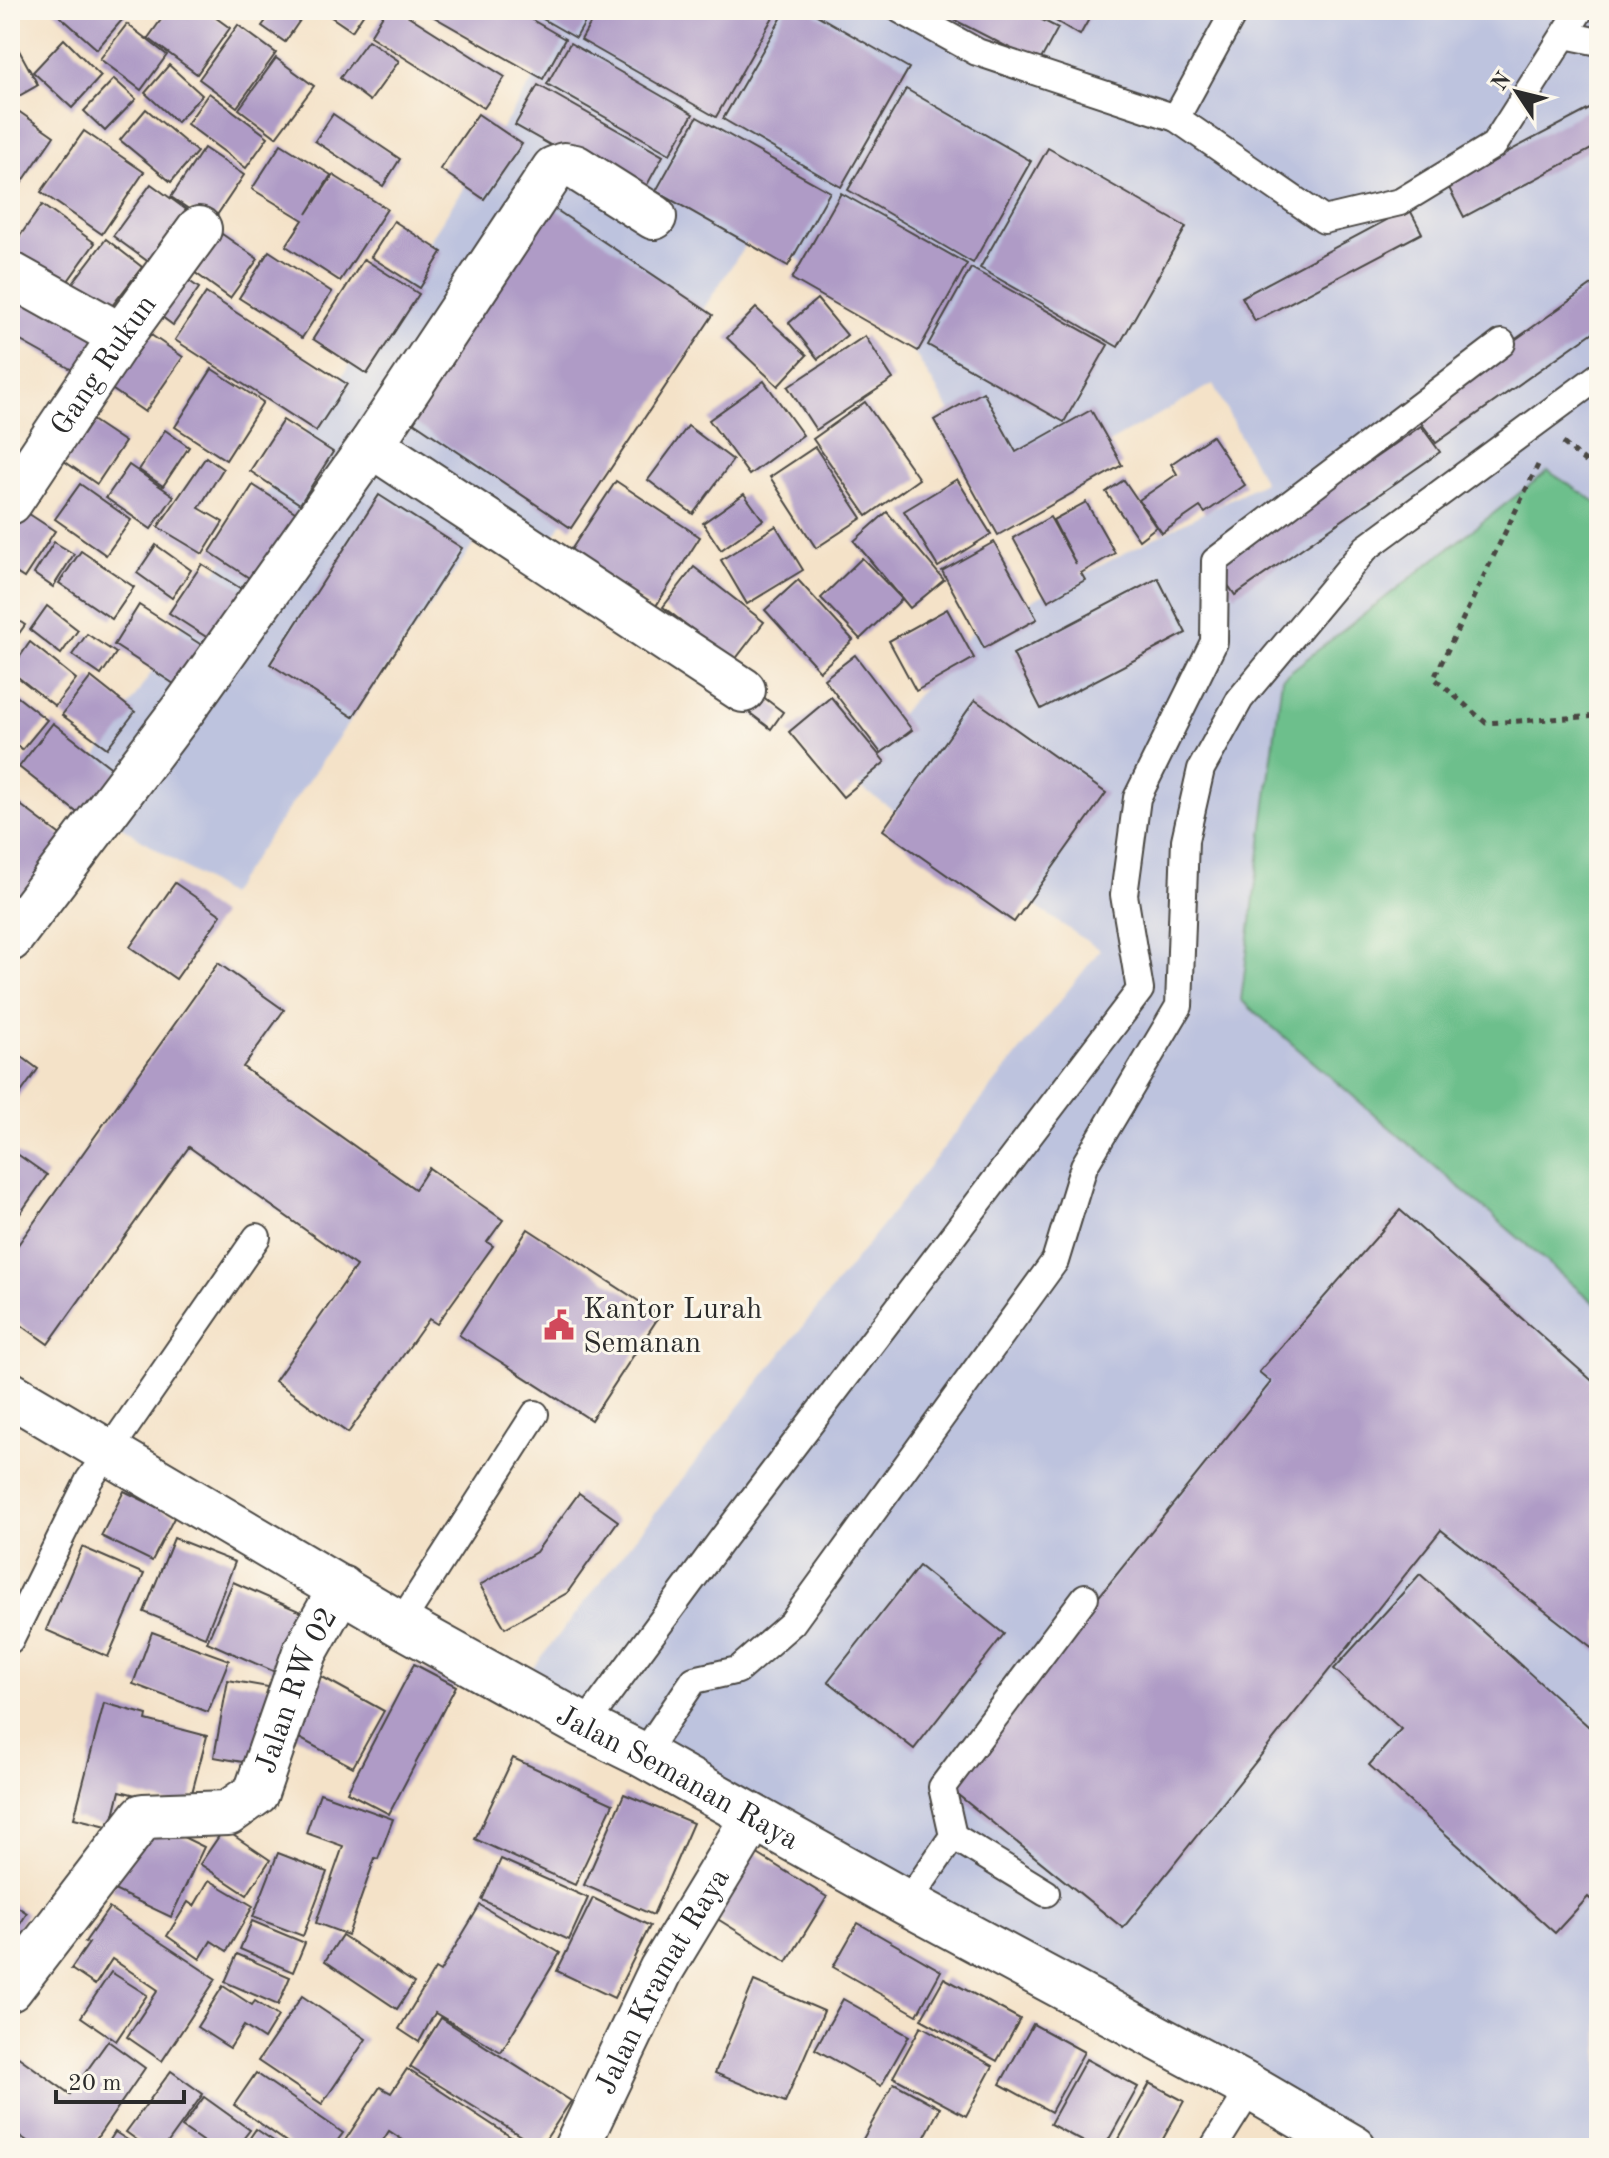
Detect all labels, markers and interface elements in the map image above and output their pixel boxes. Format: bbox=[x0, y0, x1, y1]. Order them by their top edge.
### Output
north arrow bbox=[1477, 52, 1557, 132]
text: N bbox=[1488, 68, 1516, 95]
street label: Gang Rukun bbox=[46, 290, 163, 441]
place label: Kantor Lurah Semanan bbox=[583, 1295, 762, 1359]
public building icon: Kantor Lurah Semanan bbox=[542, 1308, 576, 1342]
street label: Jalan RW 02 bbox=[251, 1603, 344, 1777]
street label: Jalan Semanan Raya bbox=[551, 1701, 804, 1856]
street label: Jalan Kramat Raya bbox=[591, 1863, 736, 2099]
scale bar bbox=[56, 2054, 184, 2104]
text: 20 m bbox=[68, 2072, 122, 2096]

